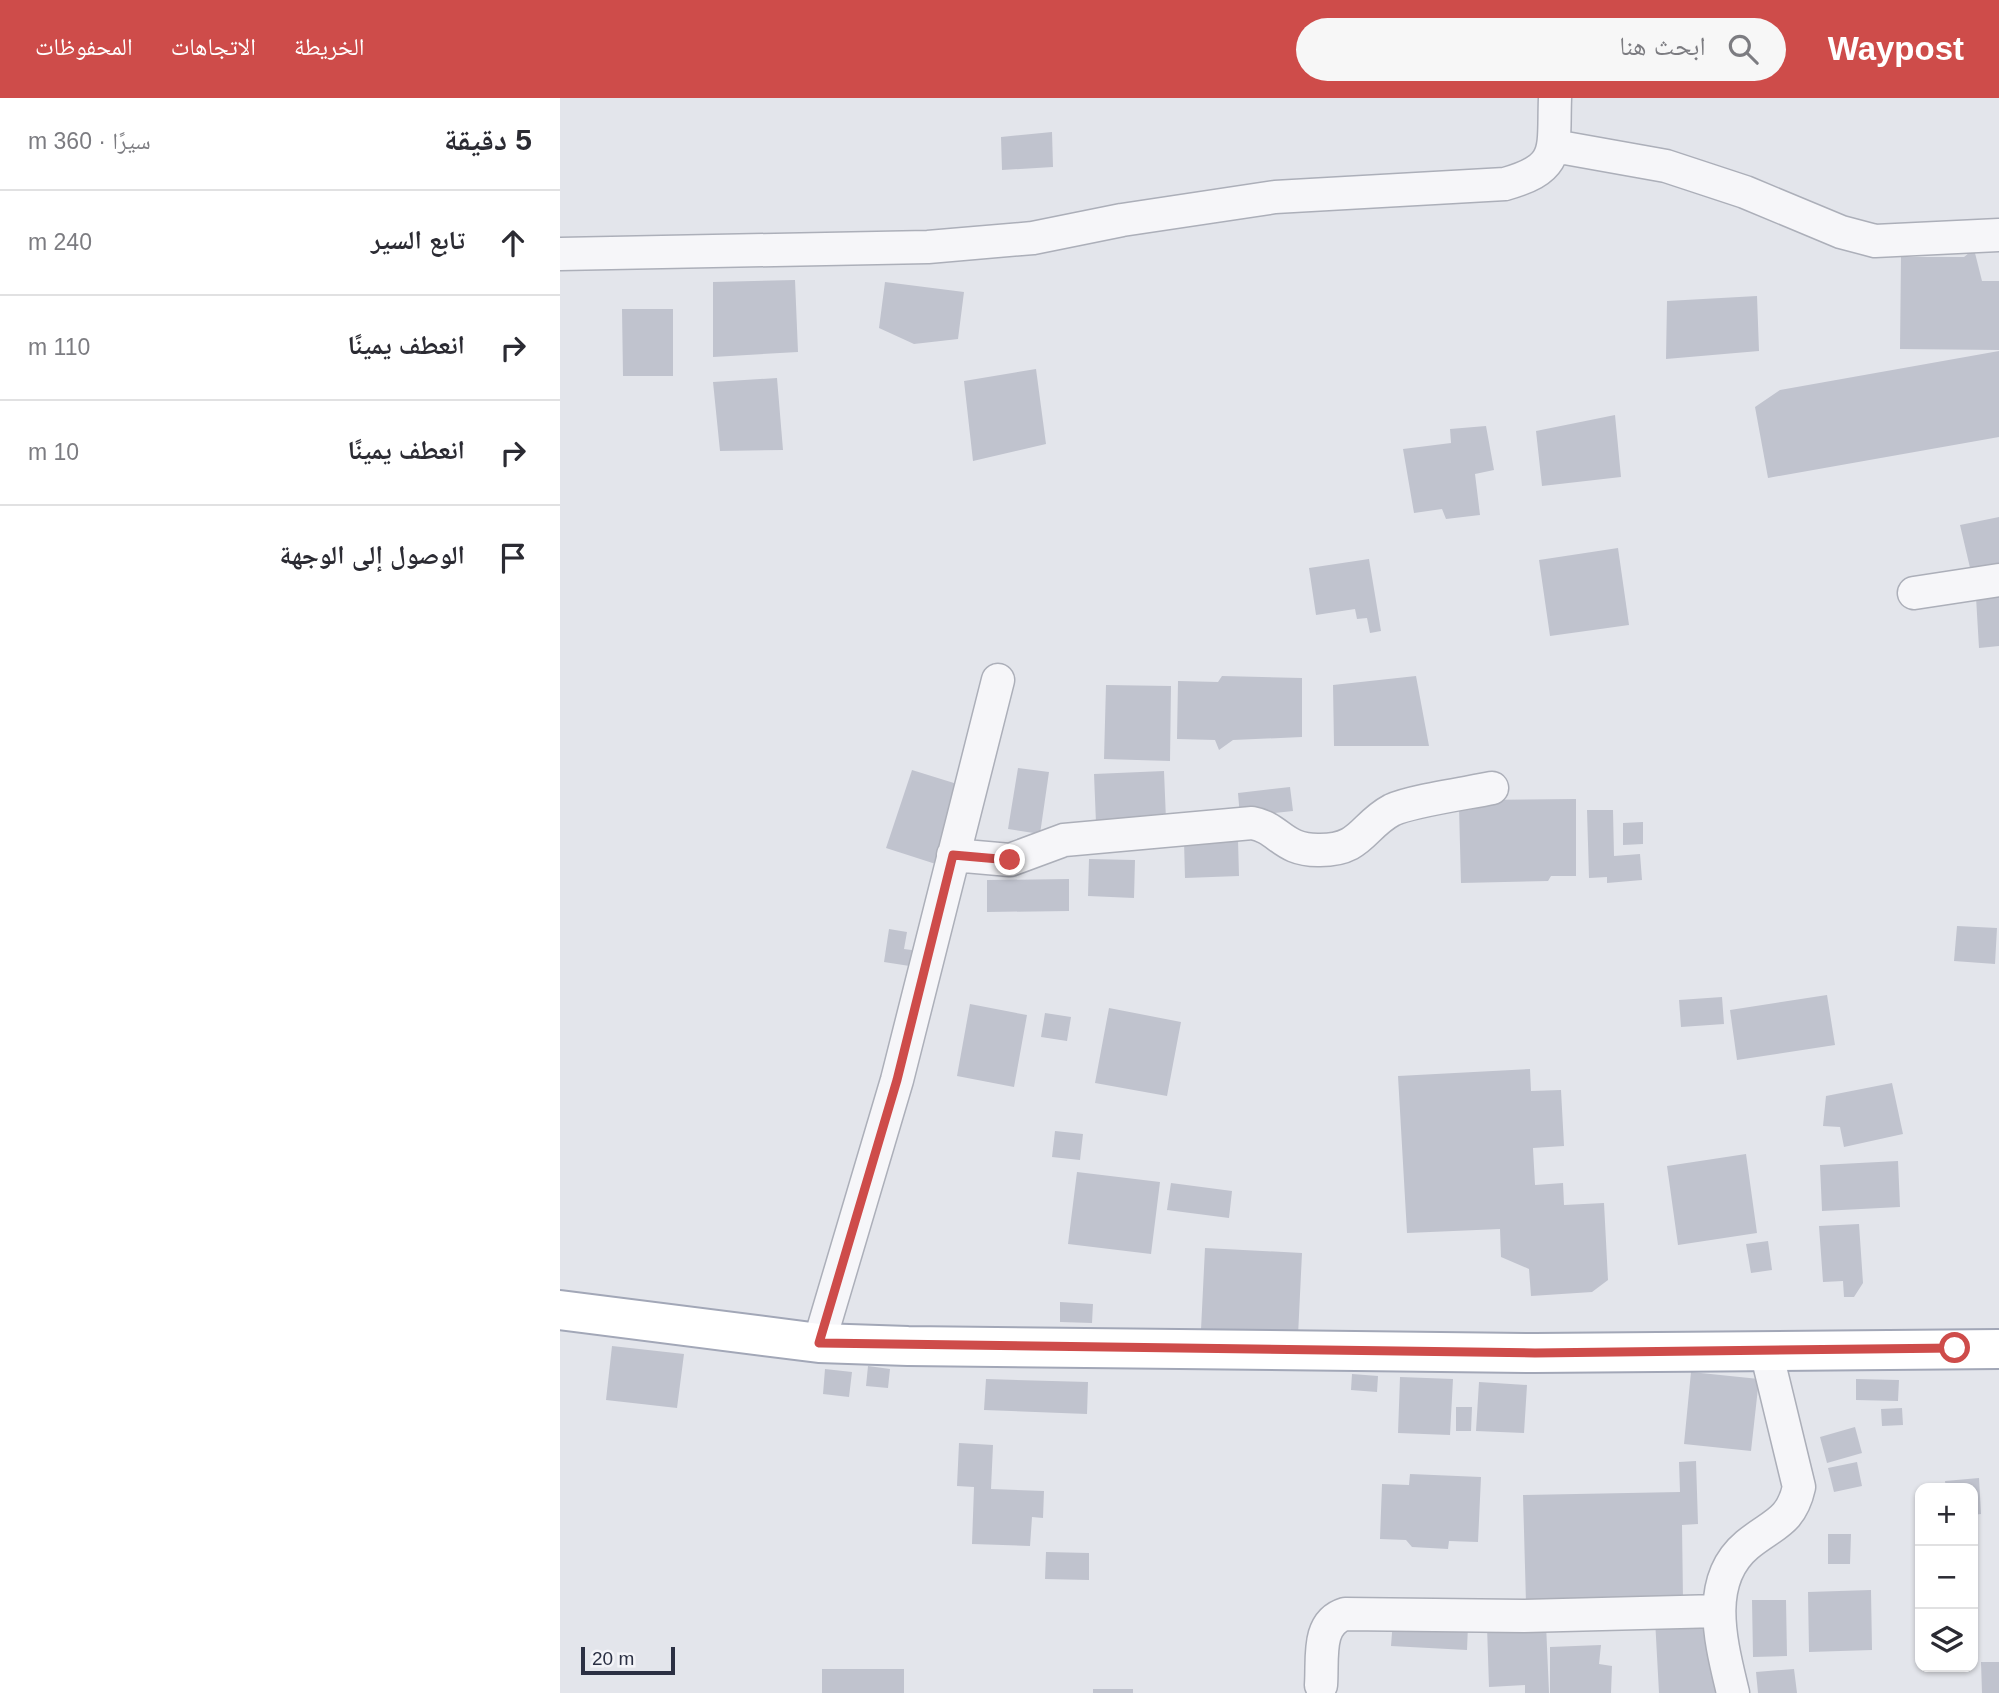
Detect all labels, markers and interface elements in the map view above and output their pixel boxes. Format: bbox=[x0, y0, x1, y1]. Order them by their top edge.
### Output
search box bbox=[1296, 18, 1786, 81]
icon: search bbox=[1724, 30, 1762, 68]
text: Waypost bbox=[1828, 30, 1964, 67]
text: ابحث هنا bbox=[1619, 31, 1706, 61]
text: المحفوظات bbox=[35, 33, 133, 60]
text: الاتجاهات bbox=[171, 33, 256, 60]
text: الخريطة bbox=[294, 33, 365, 60]
text: 5 دقيقة bbox=[444, 123, 532, 156]
text: سيرًا · 360 m bbox=[28, 128, 151, 154]
icon: ahead bbox=[494, 224, 532, 262]
text: تابع السير bbox=[371, 225, 465, 255]
text: 240 m bbox=[28, 229, 92, 255]
icon: right bbox=[494, 329, 532, 367]
text: انعطف يمينًا bbox=[348, 330, 465, 360]
text: 110 m bbox=[28, 334, 90, 360]
icon: right bbox=[494, 434, 532, 472]
text: انعطف يمينًا bbox=[348, 435, 465, 465]
text: 10 m bbox=[28, 439, 79, 465]
icon: arrive bbox=[494, 539, 532, 577]
text: الوصول إلى الوجهة bbox=[280, 540, 465, 570]
route end bbox=[994, 844, 1025, 875]
route start bbox=[1939, 1332, 1970, 1363]
map controls bbox=[1915, 1483, 1978, 1672]
button: + bbox=[1915, 1483, 1978, 1546]
button: − bbox=[1915, 1546, 1978, 1609]
button: layers bbox=[1915, 1609, 1978, 1672]
scale bar bbox=[581, 1644, 676, 1676]
text: 20 m bbox=[592, 1648, 634, 1669]

